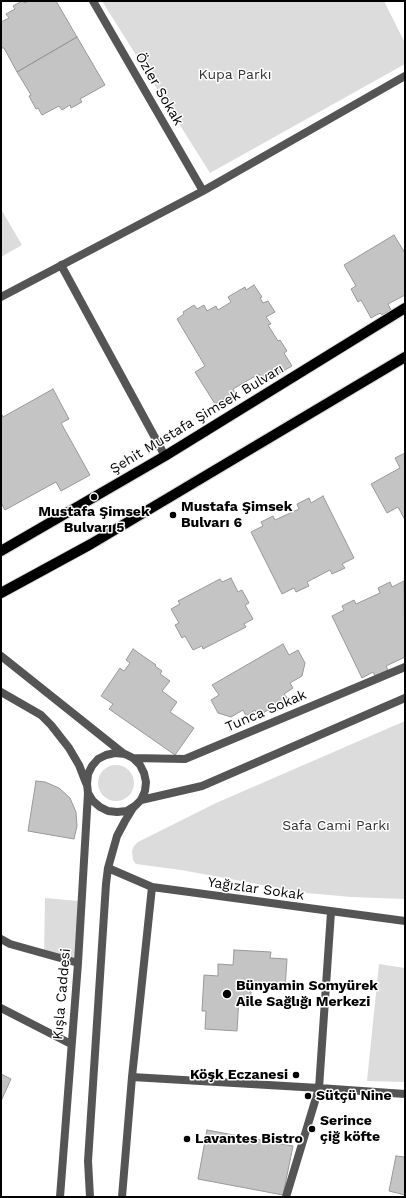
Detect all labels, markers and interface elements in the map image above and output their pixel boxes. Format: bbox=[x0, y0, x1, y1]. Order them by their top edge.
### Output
street label: Özler Sokak bbox=[131, 49, 187, 129]
park label: Kupa Parkı bbox=[199, 67, 271, 83]
street label: Şehit Mustafa Şimsek Bulvarı bbox=[107, 360, 287, 478]
marker: Mustafa Şimsek Bulvarı 5 bbox=[89, 492, 99, 502]
place label: Mustafa Şimsek Bulvarı 6 bbox=[181, 499, 292, 532]
place label: Mustafa Şimsek Bulvarı 5 bbox=[38, 504, 150, 536]
marker: Mustafa Şimsek Bulvarı 6 bbox=[168, 510, 178, 520]
street label: Tunca Sokak bbox=[223, 686, 309, 736]
park label: Safa Cami Parkı bbox=[282, 818, 390, 834]
street label: Yağızlar Sokak bbox=[207, 874, 305, 904]
street label: Kışla Caddesi bbox=[50, 948, 74, 1040]
place label: Bünyamin Somyürek Aile Sağlığı Merkezi bbox=[236, 978, 378, 1010]
marker: Bünyamin Somyürek Aile Sağlığı Merkezi bbox=[221, 988, 233, 1000]
place label: Köşk Eczanesi bbox=[190, 1067, 288, 1083]
marker: Köşk Eczanesi bbox=[291, 1070, 301, 1080]
place label: Sütçü Nine bbox=[316, 1088, 392, 1104]
marker: Sütçü Nine bbox=[303, 1091, 313, 1101]
place label: Serince çiğ köfte bbox=[320, 1113, 380, 1146]
marker: Serince çiğ köfte bbox=[307, 1124, 317, 1134]
place label: Lavantes Bistro bbox=[195, 1131, 303, 1147]
marker: Lavantes Bistro bbox=[182, 1134, 192, 1144]

